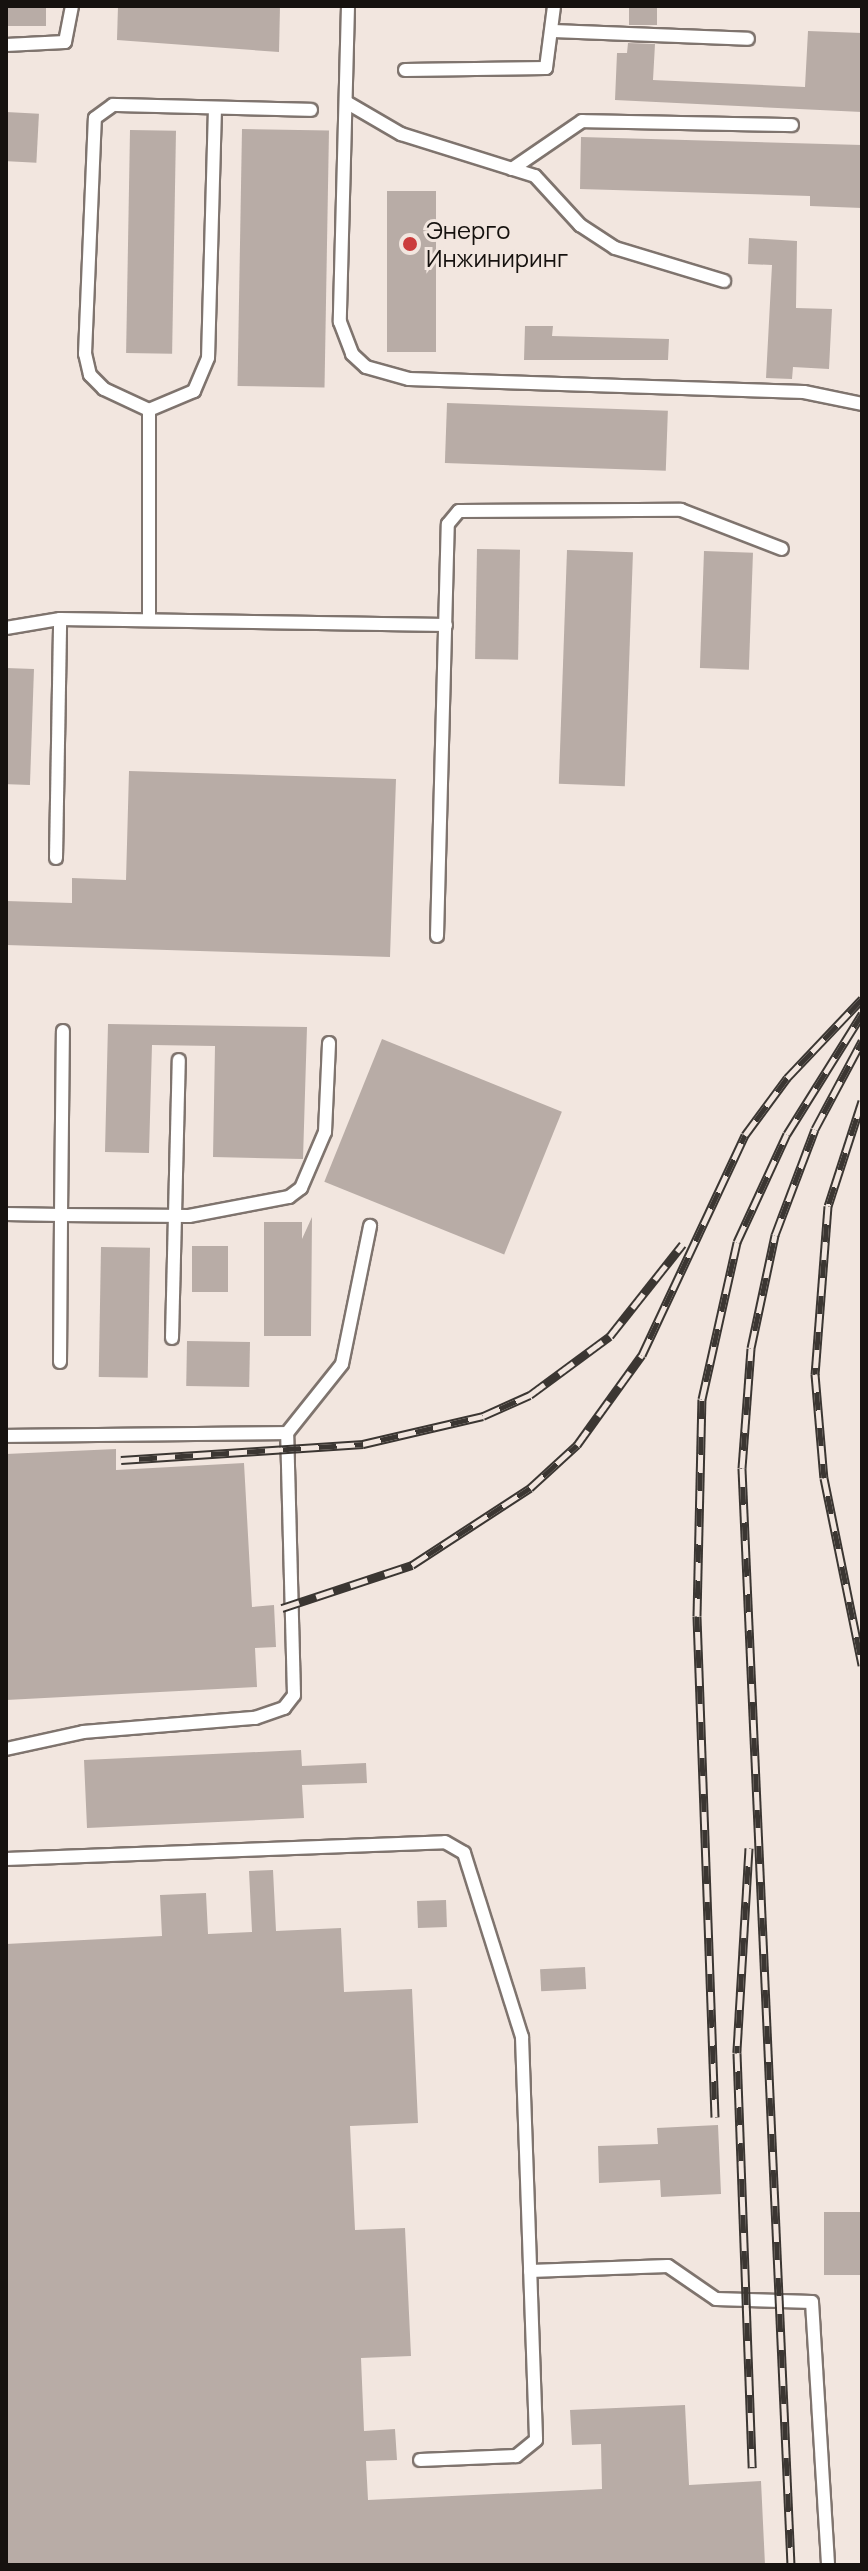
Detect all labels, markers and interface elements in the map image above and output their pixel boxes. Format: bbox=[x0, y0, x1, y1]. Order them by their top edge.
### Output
place label: Энерго Инжиниринг bbox=[426, 216, 568, 272]
marker: Энерго Инжиниринг bbox=[401, 235, 419, 253]

